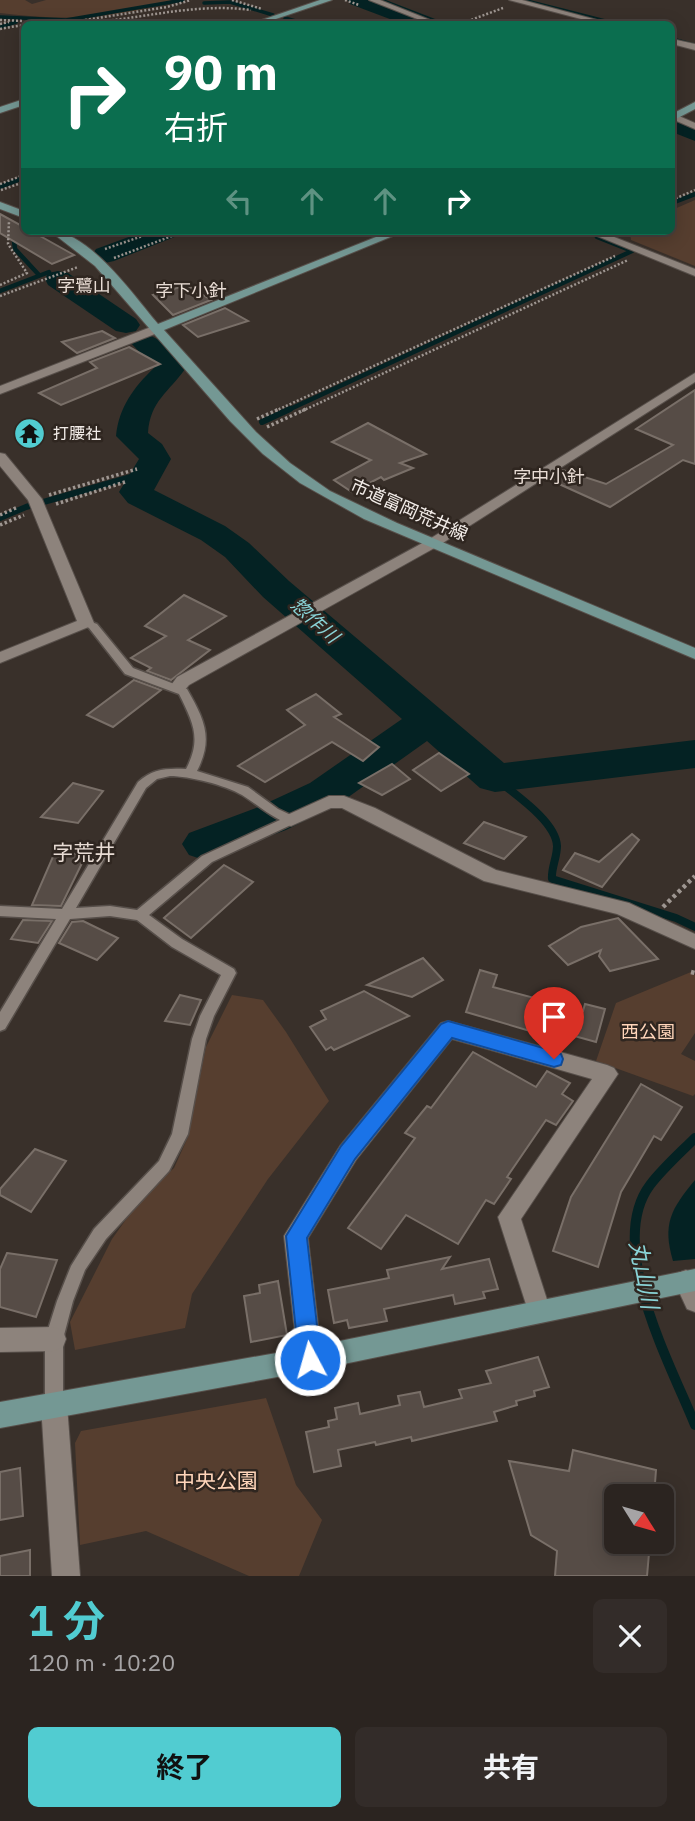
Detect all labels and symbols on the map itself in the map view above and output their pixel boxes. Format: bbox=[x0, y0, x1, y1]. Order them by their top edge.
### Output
district label: 字鷺山 bbox=[57, 274, 111, 297]
district label: 字下小針 bbox=[155, 279, 227, 302]
temple icon: 打腰社 bbox=[13, 416, 47, 450]
place label: 打腰社 bbox=[53, 423, 101, 443]
district label: 字中小針 bbox=[513, 465, 585, 488]
street label: 市道富岡荒井線 bbox=[347, 473, 471, 546]
water label: 惣作川 bbox=[286, 592, 346, 649]
district label: 字荒井 bbox=[53, 838, 116, 866]
pin bbox=[524, 987, 584, 1059]
park label: 西公園 bbox=[621, 1020, 675, 1043]
water label: 丸山川 bbox=[624, 1238, 667, 1314]
position arrow bbox=[273, 1323, 347, 1397]
park label: 中央公園 bbox=[174, 1466, 258, 1494]
north arrow bbox=[604, 1484, 674, 1554]

